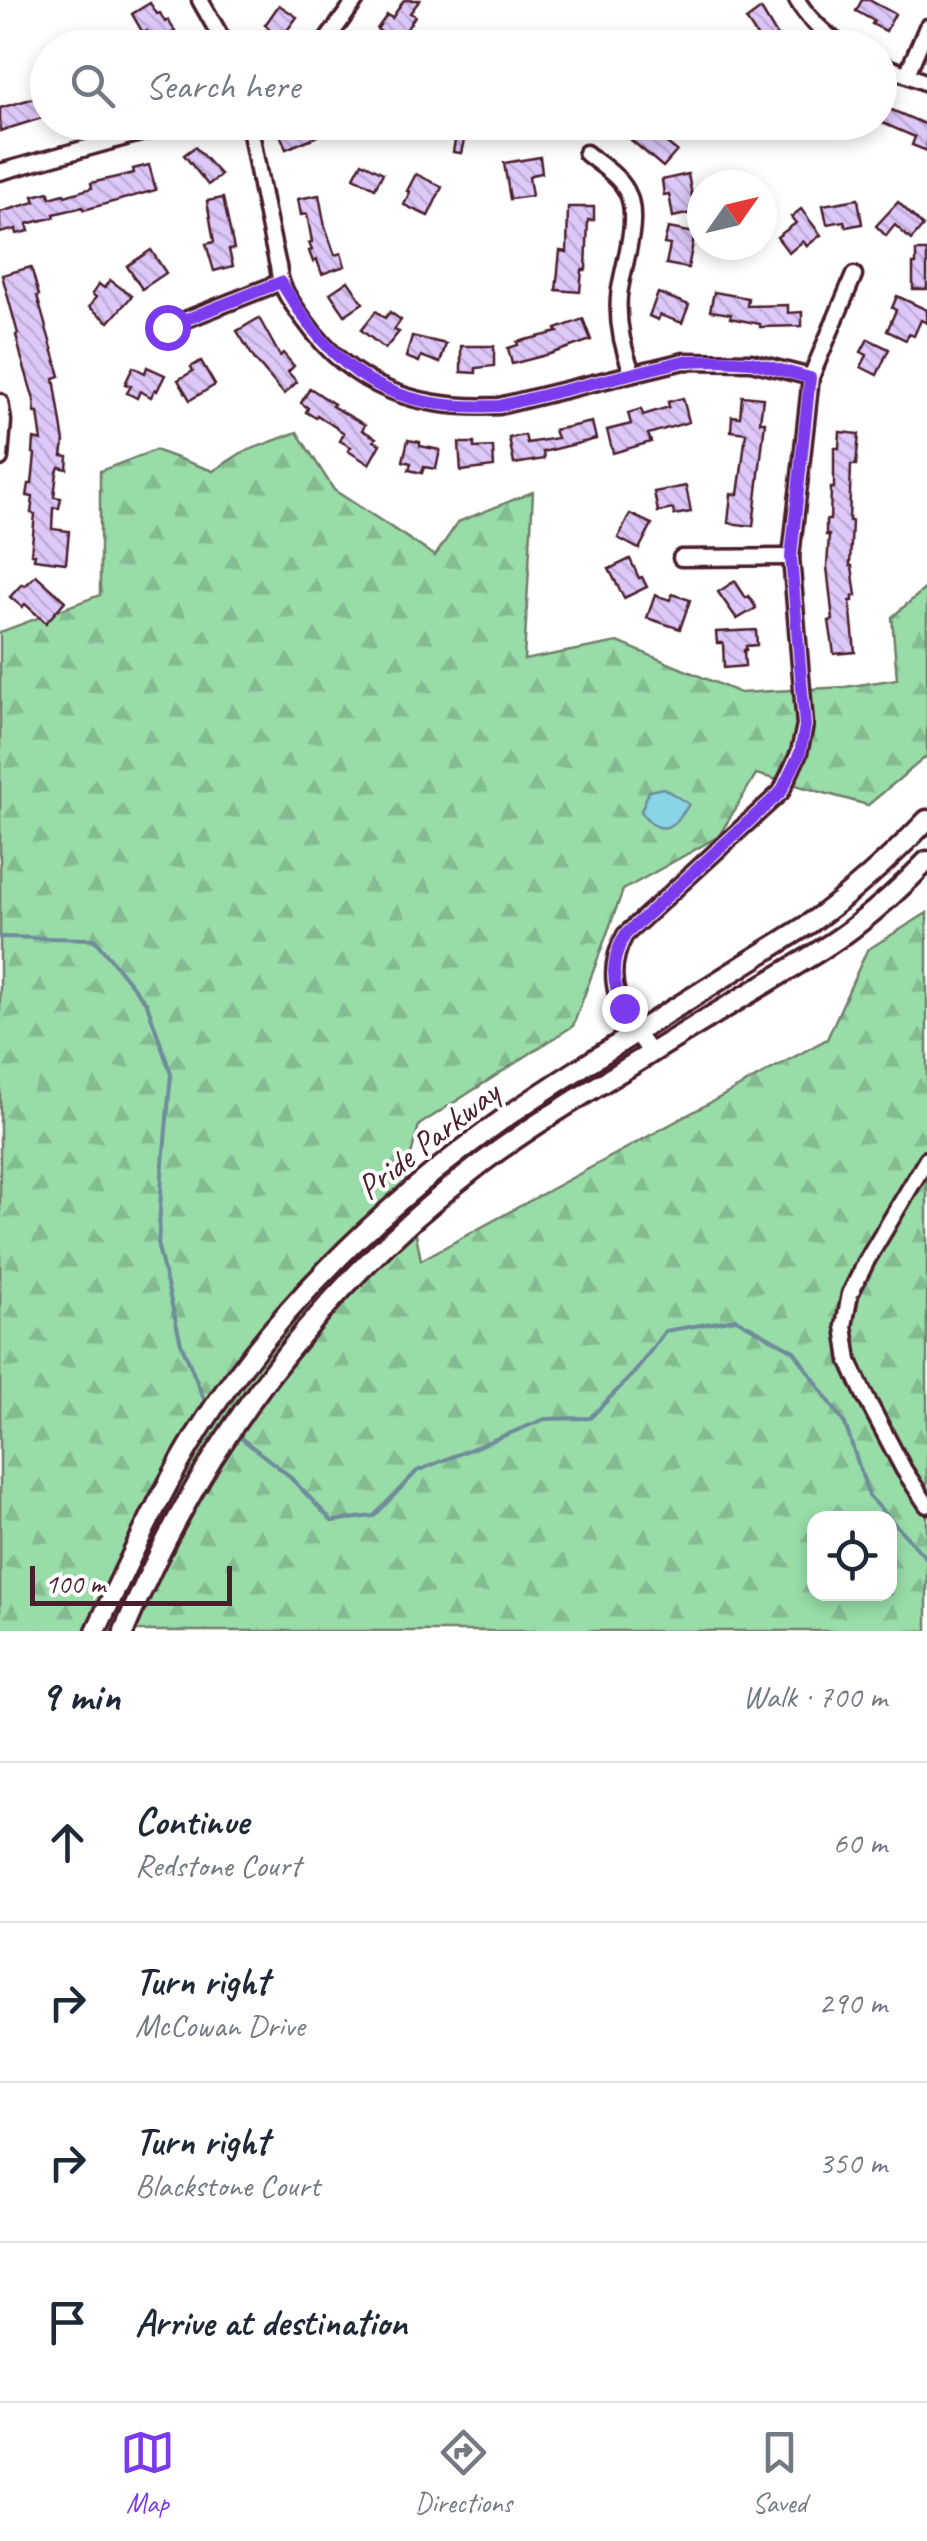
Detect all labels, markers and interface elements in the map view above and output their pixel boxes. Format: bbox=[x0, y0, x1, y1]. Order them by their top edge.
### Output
search box bbox=[30, 30, 897, 140]
icon: search bbox=[65, 58, 120, 113]
text: Search here bbox=[145, 62, 300, 109]
north arrow bbox=[687, 170, 777, 260]
route start bbox=[145, 305, 191, 351]
route end bbox=[602, 986, 648, 1032]
street label: Pride Parkway bbox=[348, 1068, 511, 1210]
map controls bbox=[807, 1511, 897, 1601]
button: locate bbox=[807, 1511, 897, 1601]
scale bar bbox=[30, 1561, 232, 1606]
text: 100 m bbox=[45, 1566, 105, 1601]
text: 9 min bbox=[40, 1670, 120, 1723]
text: Walk · 700 m bbox=[743, 1676, 887, 1717]
text: Continue bbox=[135, 1798, 249, 1845]
icon: ahead bbox=[40, 1815, 95, 1870]
text: 60 m bbox=[833, 1822, 887, 1863]
text: Redstone Court bbox=[135, 1845, 301, 1886]
text: Turn right bbox=[135, 1958, 269, 2005]
icon: right bbox=[40, 1975, 95, 2030]
text: 290 m bbox=[818, 1982, 887, 2023]
text: McCowan Drive bbox=[135, 2005, 305, 2046]
text: Turn right bbox=[135, 2118, 269, 2165]
icon: right bbox=[40, 2135, 95, 2190]
text: 350 m bbox=[818, 2142, 887, 2183]
text: Blackstone Court bbox=[135, 2165, 320, 2206]
icon: arrive bbox=[40, 2295, 95, 2350]
text: Arrive at destination bbox=[135, 2299, 407, 2346]
tab: Map bbox=[120, 2425, 175, 2520]
tab: Directions bbox=[415, 2425, 512, 2520]
tab: Saved bbox=[752, 2425, 807, 2520]

